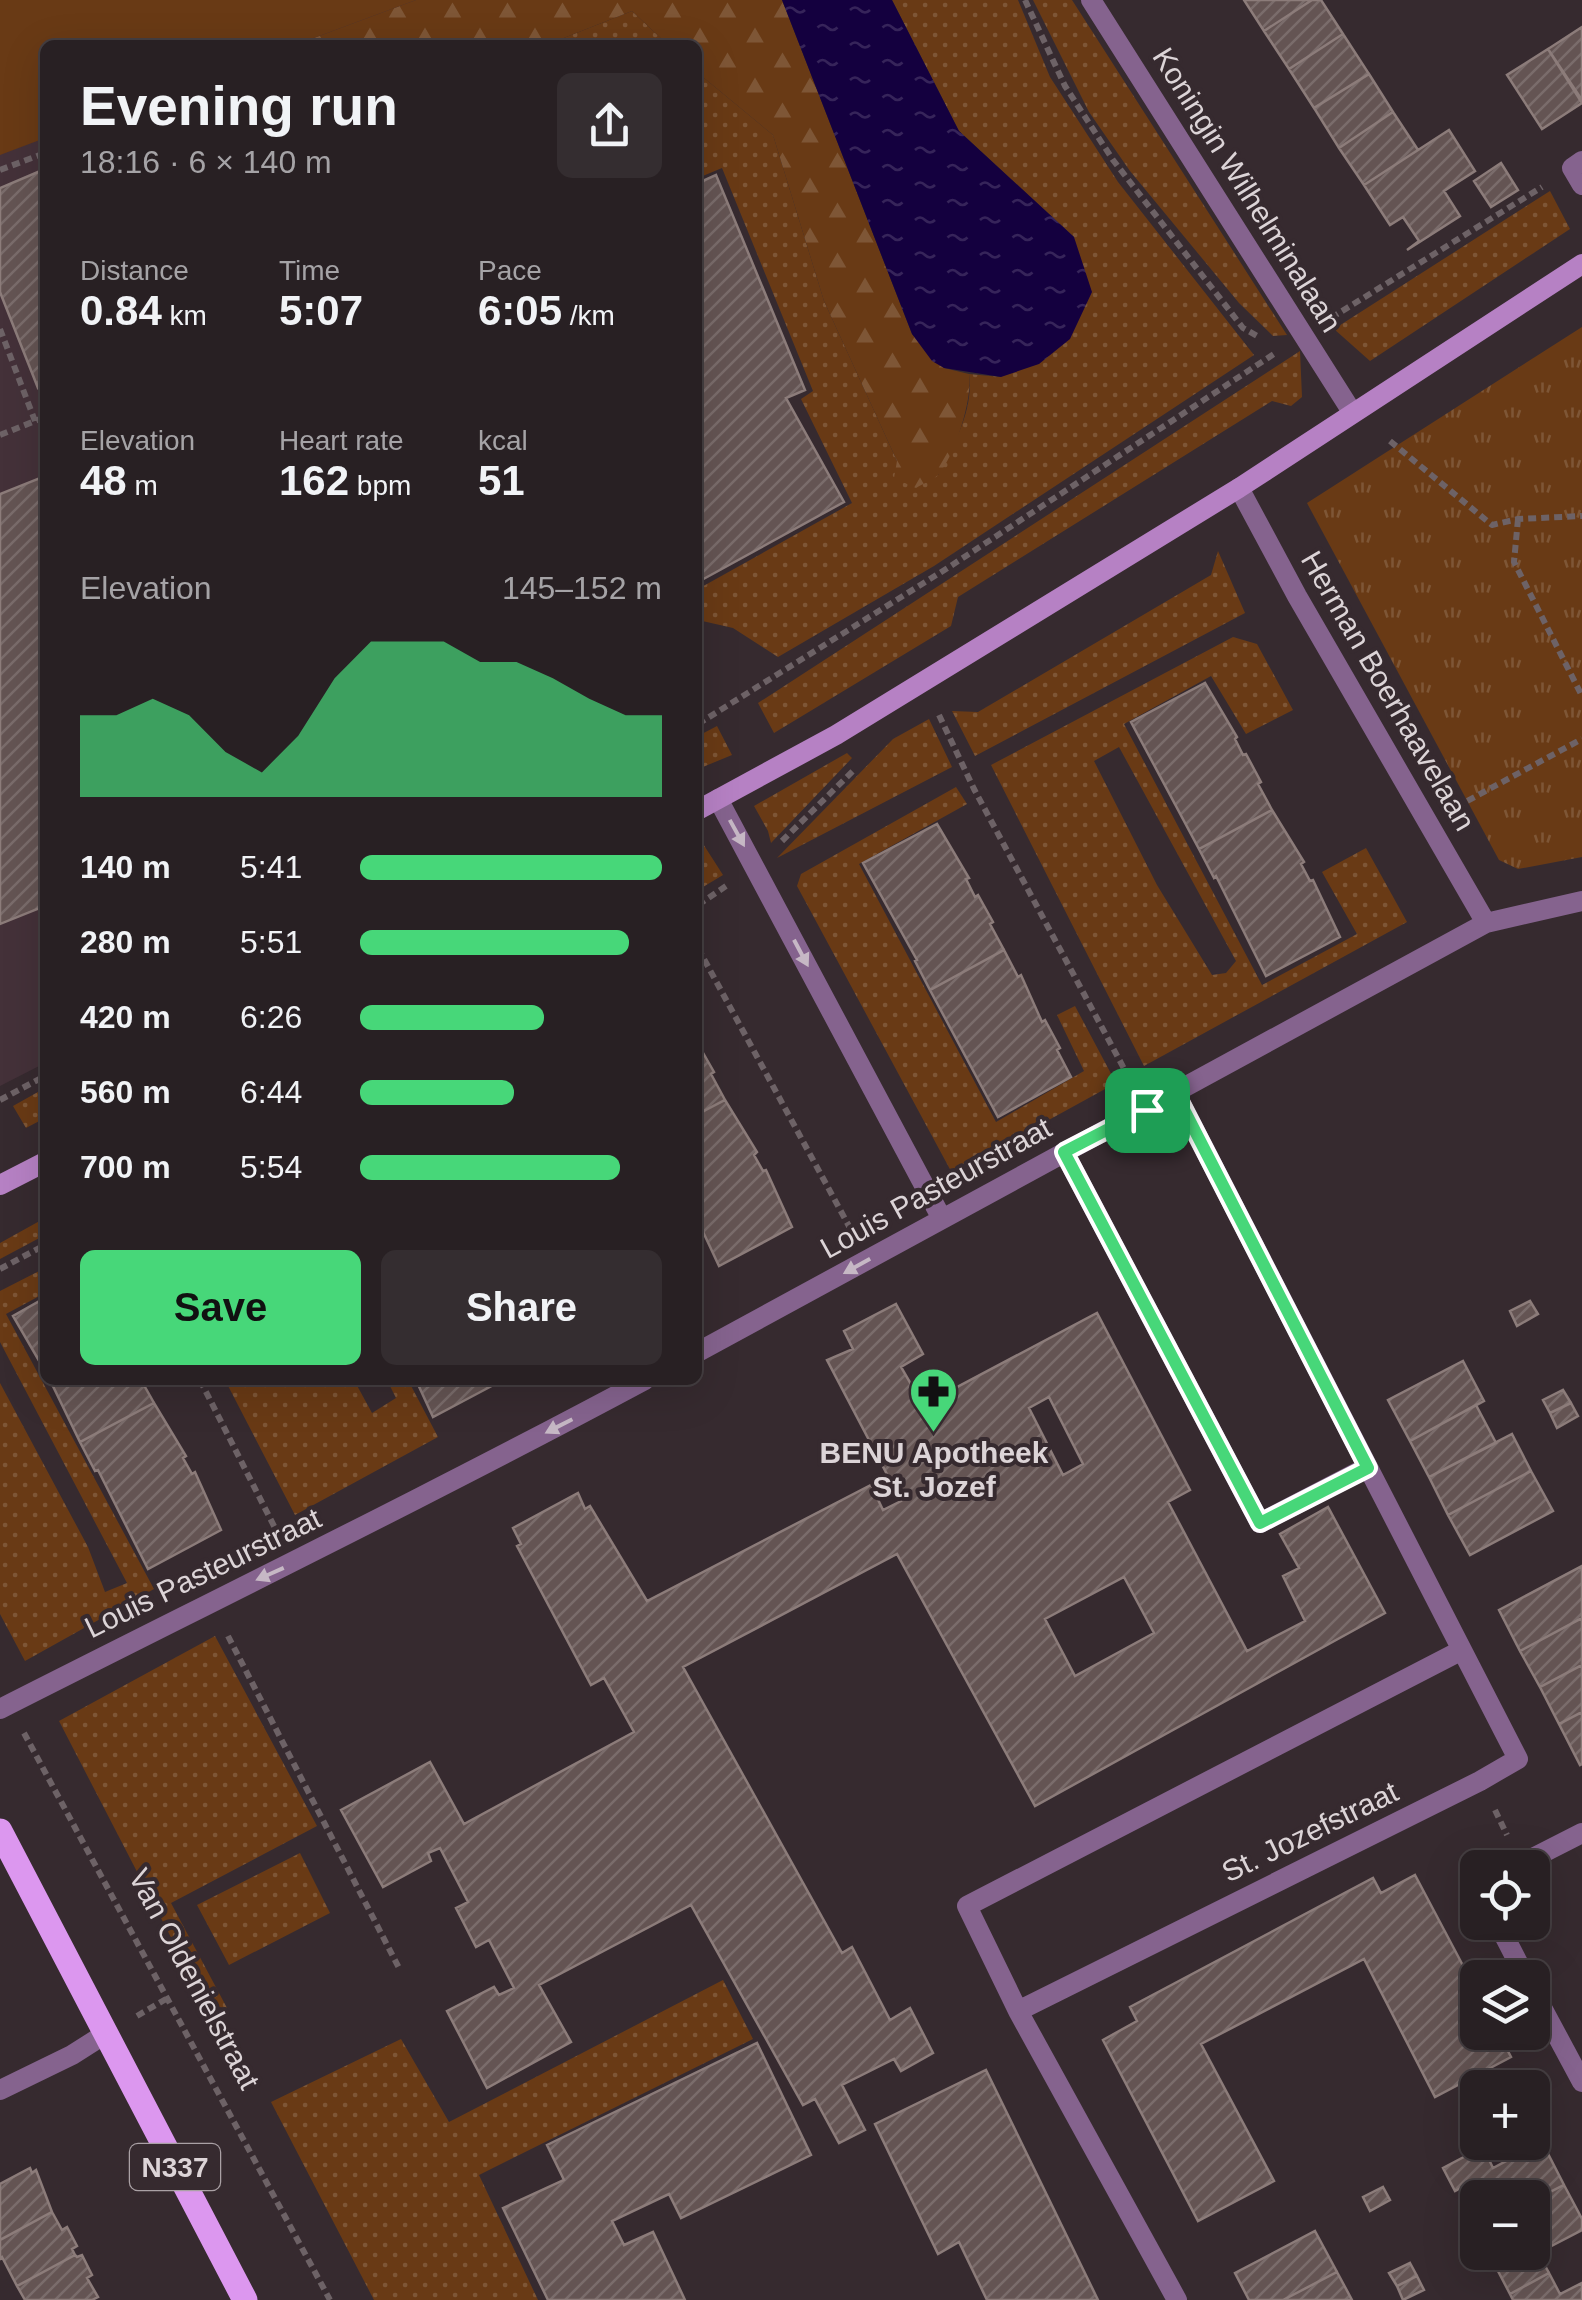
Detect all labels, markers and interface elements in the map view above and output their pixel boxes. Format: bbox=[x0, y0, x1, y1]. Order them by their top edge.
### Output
street label: Koningin Wilhelminalaan bbox=[1146, 42, 1348, 338]
button: share bbox=[557, 73, 662, 178]
text: Evening run bbox=[80, 75, 398, 137]
text: 18:16 · 6 × 140 m bbox=[80, 144, 332, 180]
text: Distance bbox=[80, 255, 189, 286]
text: Time bbox=[279, 255, 340, 286]
text: Pace bbox=[478, 255, 542, 286]
text: 0.84 bbox=[80, 287, 162, 334]
text: 5:07 bbox=[279, 287, 363, 334]
text: 6:05 bbox=[478, 287, 562, 334]
text: km bbox=[162, 300, 207, 331]
text: /km bbox=[562, 300, 615, 331]
text: Elevation bbox=[80, 425, 195, 456]
text: Heart rate bbox=[279, 425, 404, 456]
text: kcal bbox=[478, 425, 528, 456]
text: 48 bbox=[80, 457, 127, 504]
text: 162 bbox=[279, 457, 349, 504]
text: 51 bbox=[478, 457, 525, 504]
text: m bbox=[127, 470, 158, 501]
text: bpm bbox=[349, 470, 411, 501]
street label: Herman Boerhaavelaan bbox=[1295, 545, 1482, 836]
text: Elevation bbox=[80, 570, 212, 606]
text: 145–152 m bbox=[502, 570, 662, 606]
one-way arrow bbox=[727, 819, 745, 847]
text: 140 m bbox=[80, 849, 171, 885]
text: 5:41 bbox=[240, 849, 302, 885]
text: 280 m bbox=[80, 924, 171, 960]
text: 5:51 bbox=[240, 924, 302, 960]
one-way arrow bbox=[792, 938, 809, 967]
text: 420 m bbox=[80, 999, 171, 1035]
text: 6:26 bbox=[240, 999, 302, 1035]
pin bbox=[1105, 1068, 1190, 1153]
text: 560 m bbox=[80, 1074, 171, 1110]
text: 6:44 bbox=[240, 1074, 302, 1110]
icon: arrive bbox=[1120, 1083, 1175, 1138]
street label: Louis Pasteurstraat bbox=[815, 1110, 1057, 1265]
text: 700 m bbox=[80, 1149, 171, 1185]
text: 5:54 bbox=[240, 1149, 302, 1185]
button: Save bbox=[80, 1250, 361, 1365]
button: Share bbox=[381, 1250, 662, 1365]
one-way arrow bbox=[843, 1258, 872, 1275]
pharmacy icon: BENU Apotheek St. Jozef bbox=[908, 1366, 960, 1434]
one-way arrow bbox=[544, 1417, 573, 1434]
place label: BENU Apotheek St. Jozef bbox=[820, 1436, 1049, 1503]
street label: Louis Pasteurstraat bbox=[79, 1501, 327, 1644]
one-way arrow bbox=[255, 1566, 285, 1582]
street label: St. Jozefstraat bbox=[1216, 1774, 1404, 1888]
map controls bbox=[1460, 1850, 1550, 2270]
button: locate bbox=[1460, 1850, 1550, 1940]
street label: Van Oldenielstraat bbox=[122, 1863, 267, 2095]
button: layers bbox=[1460, 1960, 1550, 2050]
button: + bbox=[1460, 2070, 1550, 2160]
road number: N337 bbox=[130, 2144, 220, 2190]
button: − bbox=[1460, 2180, 1550, 2270]

